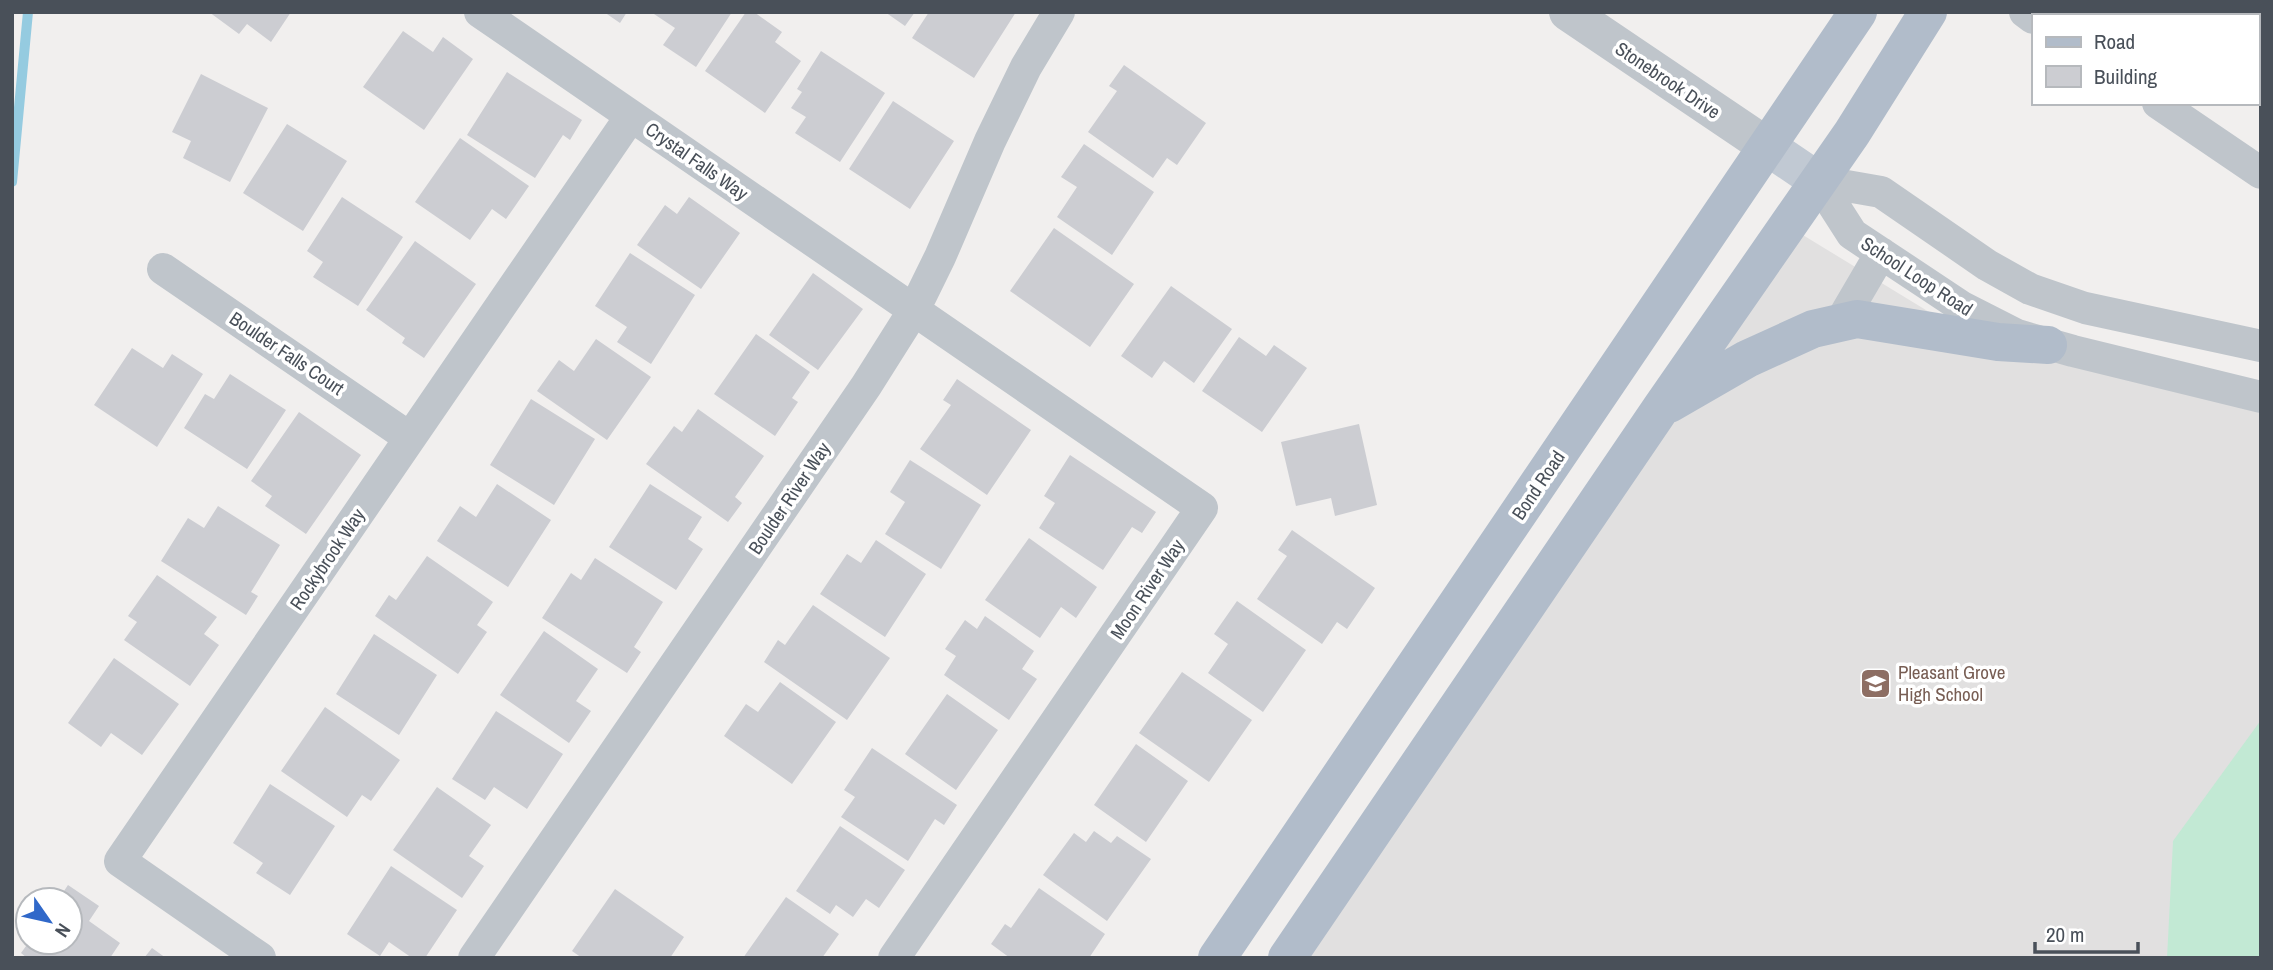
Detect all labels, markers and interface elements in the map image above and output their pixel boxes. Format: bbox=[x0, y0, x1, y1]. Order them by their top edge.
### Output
legend bbox=[2032, 14, 2259, 105]
text: Road bbox=[2094, 27, 2135, 56]
street label: Stonebrook Drive bbox=[1610, 35, 1726, 125]
text: Building bbox=[2094, 62, 2158, 91]
street label: Crystal Falls Way bbox=[640, 116, 754, 206]
street label: School Loop Road bbox=[1856, 230, 1978, 322]
street label: Boulder Falls Court bbox=[225, 305, 350, 401]
street label: Boulder River Way bbox=[742, 437, 836, 559]
street label: Bond Road bbox=[1505, 445, 1571, 525]
street label: Rockybrook Way bbox=[283, 503, 371, 615]
street label: Moon River Way bbox=[1104, 534, 1190, 644]
place label: Pleasant Grove High School bbox=[1898, 659, 2005, 707]
school or university icon: Pleasant Grove High School bbox=[1858, 666, 1892, 700]
north arrow bbox=[14, 886, 84, 956]
scale bar bbox=[2035, 911, 2138, 955]
text: N bbox=[49, 919, 77, 942]
text: 20 m bbox=[2046, 920, 2084, 949]

